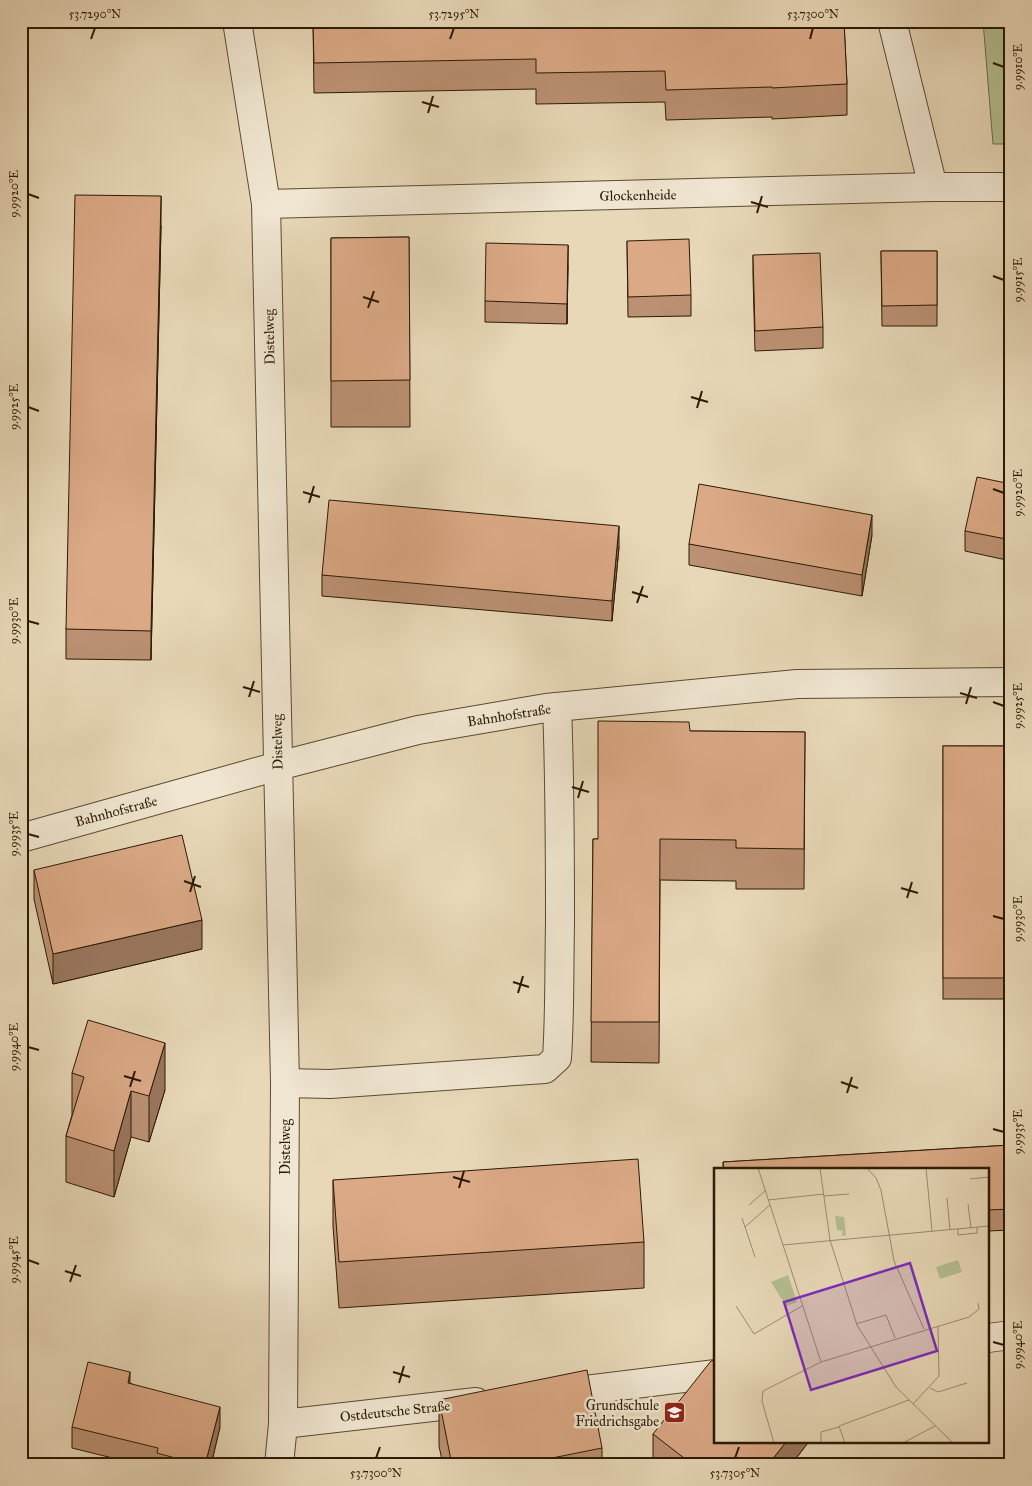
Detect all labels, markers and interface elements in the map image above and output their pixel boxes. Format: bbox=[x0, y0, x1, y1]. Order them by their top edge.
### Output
text: 53.7290°N bbox=[69, 7, 121, 21]
text: 53.7295°N bbox=[428, 7, 480, 21]
text: 53.7300°N bbox=[787, 7, 839, 21]
text: 9.9910°E bbox=[1011, 43, 1025, 90]
text: 9.9920°E bbox=[7, 170, 21, 218]
street label: Glockenheide bbox=[599, 186, 677, 205]
text: 9.9915°E bbox=[1011, 257, 1025, 302]
street label: Distelweg bbox=[261, 308, 278, 365]
text: 9.9925°E bbox=[7, 384, 21, 430]
text: 9.9920°E bbox=[1011, 469, 1025, 517]
text: 9.9930°E bbox=[7, 597, 21, 644]
text: 9.9925°E bbox=[1011, 683, 1025, 729]
street label: Bahnhofstraße bbox=[466, 700, 552, 730]
street label: Distelweg bbox=[269, 713, 286, 770]
street label: Bahnhofstraße bbox=[73, 792, 159, 831]
text: 9.9935°E bbox=[7, 811, 21, 857]
text: 9.9930°E bbox=[1011, 895, 1025, 942]
text: 9.9940°E bbox=[7, 1022, 21, 1071]
text: 9.9935°E bbox=[1011, 1109, 1025, 1155]
street label: Distelweg bbox=[277, 1119, 294, 1175]
inset map bbox=[714, 1168, 990, 1444]
text: 9.9945°E bbox=[7, 1236, 21, 1284]
text: 9.9940°E bbox=[1011, 1320, 1025, 1369]
street label: Ostdeutsche Straße bbox=[339, 1397, 451, 1426]
place label: Grundschule Friedrichsgabe bbox=[575, 1397, 659, 1430]
school or university icon: Grundschule Friedrichsgabe bbox=[663, 1401, 687, 1425]
text: 53.7300°N bbox=[350, 1466, 402, 1480]
text: 53.7305°N bbox=[710, 1466, 760, 1480]

